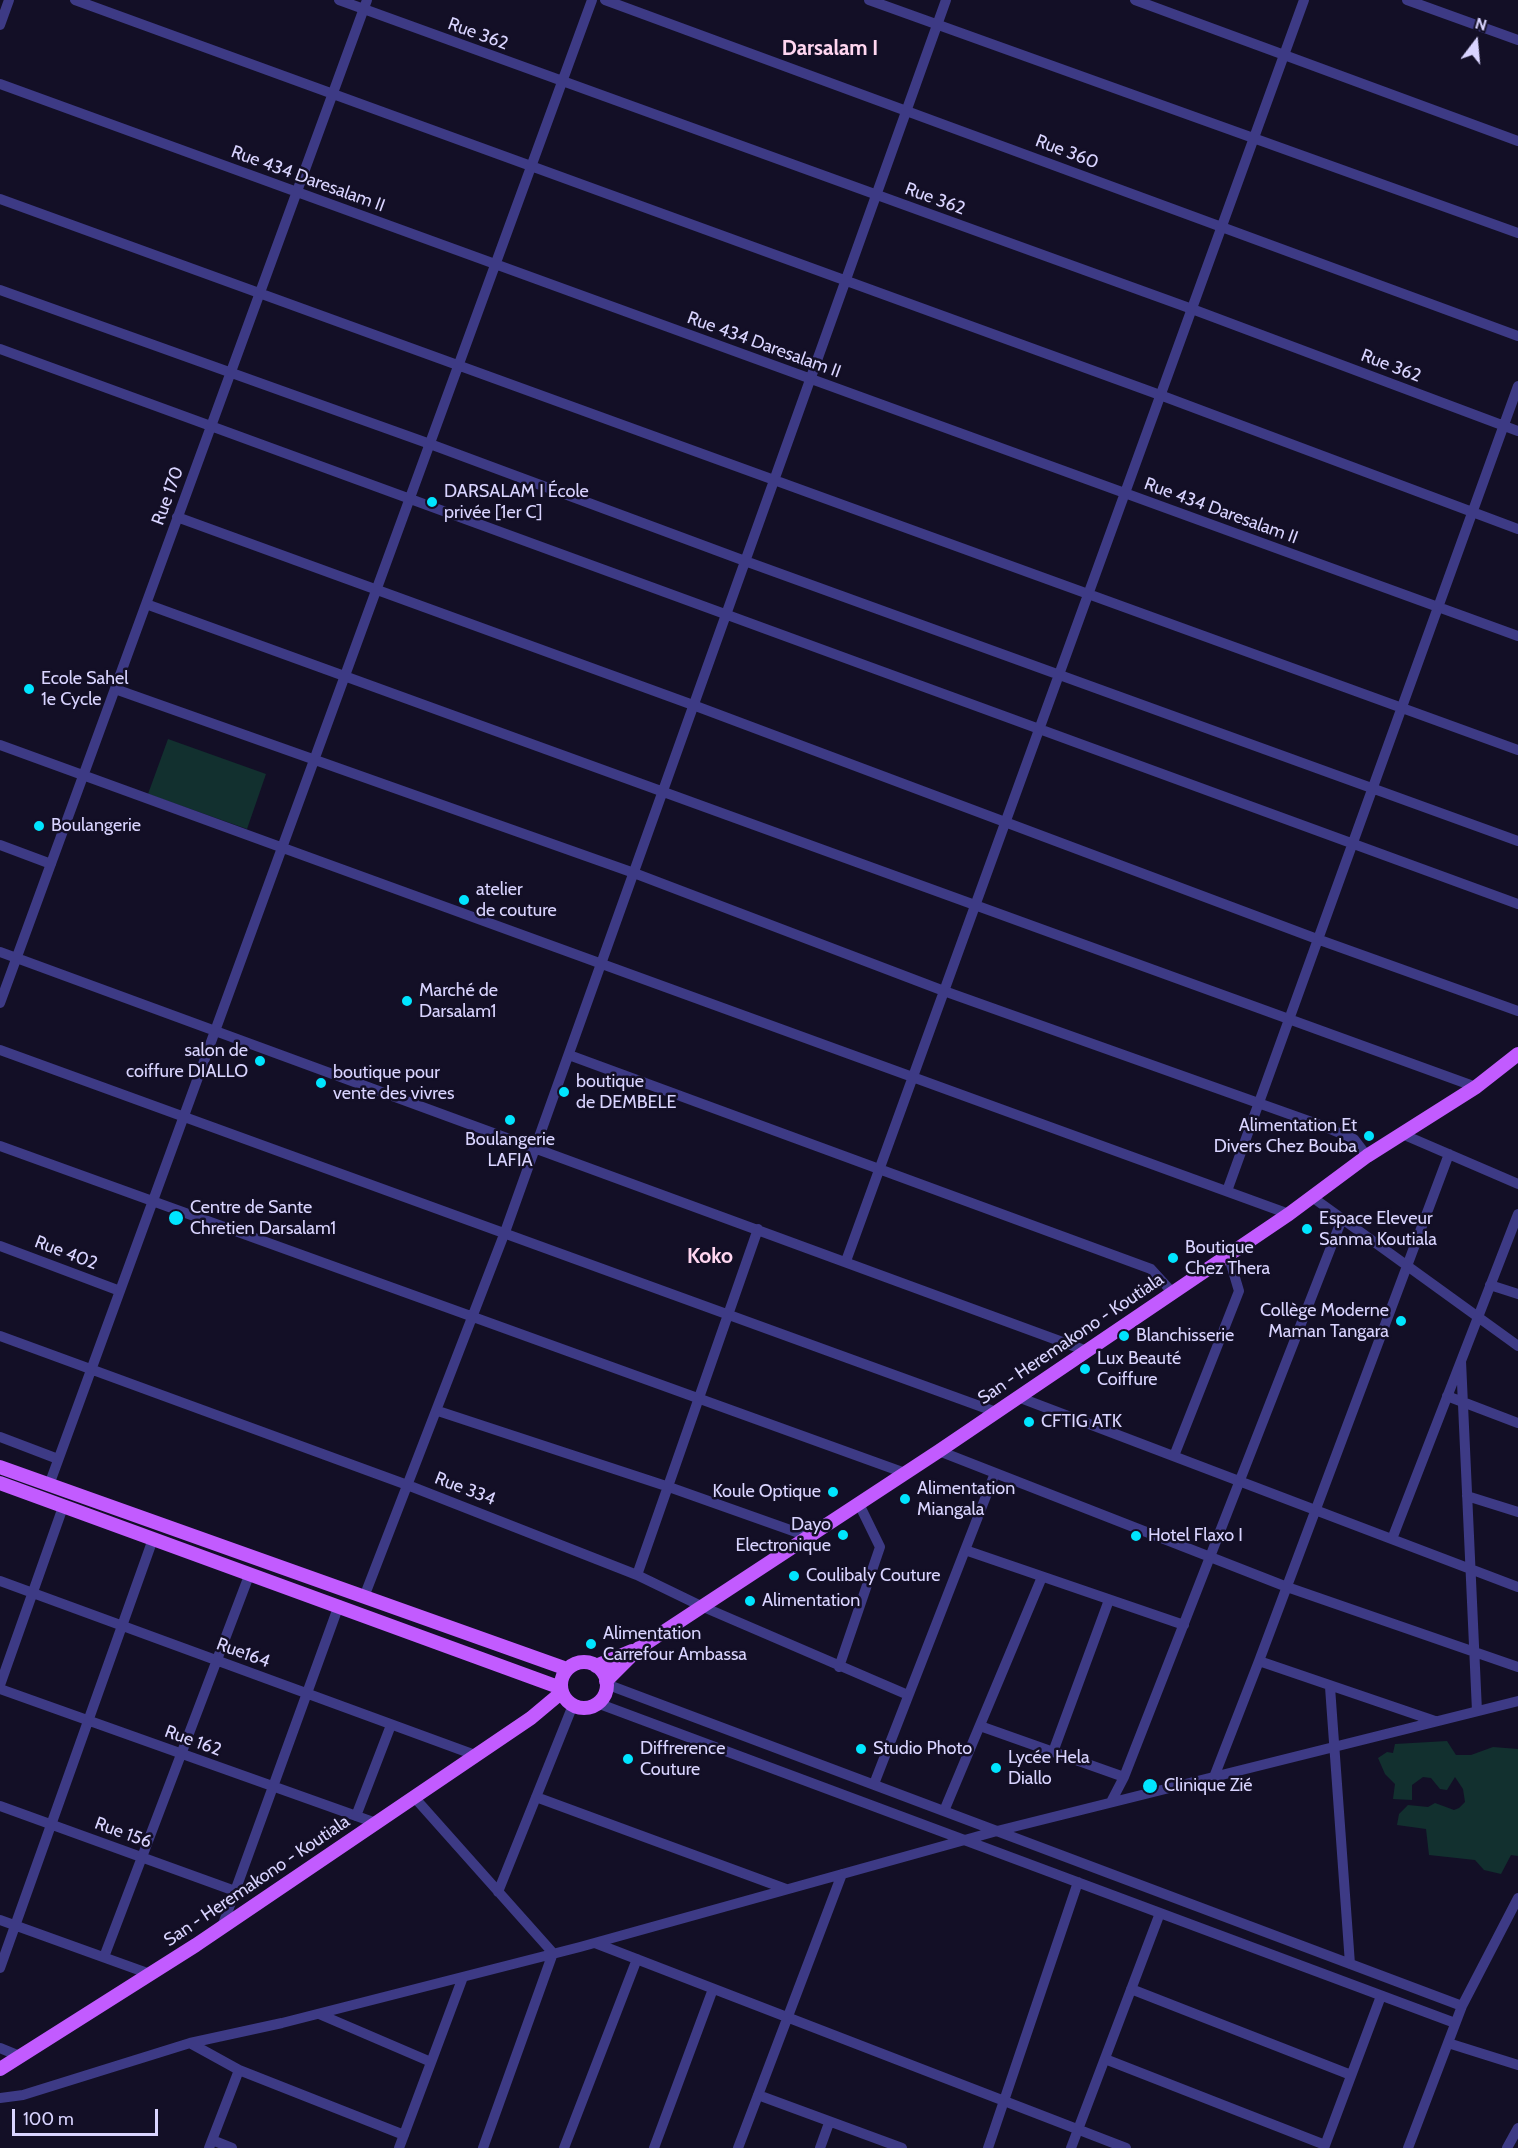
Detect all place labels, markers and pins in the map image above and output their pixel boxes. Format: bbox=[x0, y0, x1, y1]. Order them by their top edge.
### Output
place label: DARSALAM I École privée [1er C] bbox=[444, 481, 589, 524]
marker: DARSALAM I École privée [1er C] bbox=[425, 495, 439, 509]
place label: Ecole Sahel 1e Cycle bbox=[41, 668, 128, 710]
marker: Ecole Sahel 1e Cycle bbox=[22, 682, 36, 696]
place label: Boulangerie bbox=[51, 815, 141, 837]
marker: Boulangerie bbox=[32, 819, 46, 833]
place label: atelier de couture bbox=[476, 879, 557, 922]
marker: atelier de couture bbox=[457, 893, 471, 907]
place label: Marché de Darsalam1 bbox=[419, 980, 498, 1022]
marker: Marché de Darsalam1 bbox=[400, 994, 414, 1008]
place label: salon de coiffure DIALLO bbox=[126, 1040, 248, 1082]
marker: salon de coiffure DIALLO bbox=[253, 1054, 267, 1068]
place label: boutique pour vente des vivres bbox=[333, 1062, 454, 1104]
place label: boutique de DEMBELE bbox=[576, 1071, 677, 1114]
marker: boutique pour vente des vivres bbox=[314, 1076, 328, 1090]
marker: boutique de DEMBELE bbox=[557, 1085, 571, 1099]
marker: Boulangerie LAFIA bbox=[503, 1113, 517, 1127]
place label: Alimentation Et Divers Chez Bouba bbox=[1214, 1115, 1357, 1158]
place label: Boulangerie LAFIA bbox=[465, 1129, 555, 1172]
marker: Alimentation Et Divers Chez Bouba bbox=[1362, 1129, 1376, 1143]
place label: Centre de Sante Chretien Darsalam1 bbox=[190, 1197, 336, 1240]
place label: Espace Eleveur Sanma Koutiala bbox=[1319, 1208, 1437, 1250]
marker: Centre de Sante Chretien Darsalam1 bbox=[167, 1209, 185, 1227]
marker: Espace Eleveur Sanma Koutiala bbox=[1300, 1222, 1314, 1236]
place label: Boutique Chez Thera bbox=[1185, 1237, 1270, 1280]
marker: Boutique Chez Thera bbox=[1166, 1251, 1180, 1265]
place label: Collège Moderne Maman Tangara bbox=[1260, 1300, 1389, 1342]
marker: Collège Moderne Maman Tangara bbox=[1394, 1314, 1408, 1328]
place label: Blanchisserie bbox=[1136, 1325, 1234, 1347]
marker: Blanchisserie bbox=[1117, 1329, 1131, 1343]
place label: Lux Beauté Coiffure bbox=[1097, 1348, 1181, 1390]
marker: Lux Beauté Coiffure bbox=[1078, 1362, 1092, 1376]
place label: CFTIG ATK bbox=[1041, 1411, 1122, 1433]
marker: CFTIG ATK bbox=[1022, 1415, 1036, 1429]
place label: Alimentation Miangala bbox=[917, 1478, 1015, 1520]
place label: Koule Optique bbox=[712, 1481, 821, 1503]
marker: Koule Optique bbox=[826, 1485, 840, 1499]
marker: Alimentation Miangala bbox=[898, 1492, 912, 1506]
place label: Dayo Electronique bbox=[736, 1514, 831, 1556]
place label: Hotel Flaxo I bbox=[1148, 1525, 1243, 1547]
marker: Dayo Electronique bbox=[836, 1528, 850, 1542]
marker: Hotel Flaxo I bbox=[1129, 1529, 1143, 1543]
place label: Coulibaly Couture bbox=[806, 1565, 940, 1587]
marker: Coulibaly Couture bbox=[787, 1569, 801, 1583]
place label: Alimentation bbox=[762, 1590, 860, 1612]
marker: Alimentation bbox=[743, 1594, 757, 1608]
place label: Alimentation Carrefour Ambassa bbox=[603, 1623, 747, 1666]
marker: Alimentation Carrefour Ambassa bbox=[584, 1637, 598, 1651]
place label: Diffrerence Couture bbox=[640, 1738, 725, 1780]
place label: Studio Photo bbox=[873, 1738, 972, 1760]
marker: Studio Photo bbox=[854, 1742, 868, 1756]
place label: Lycée Hela Diallo bbox=[1008, 1747, 1090, 1790]
marker: Diffrerence Couture bbox=[621, 1752, 635, 1766]
marker: Lycée Hela Diallo bbox=[989, 1761, 1003, 1775]
place label: Clinique Zié bbox=[1164, 1775, 1253, 1797]
marker: Clinique Zié bbox=[1141, 1777, 1159, 1795]

